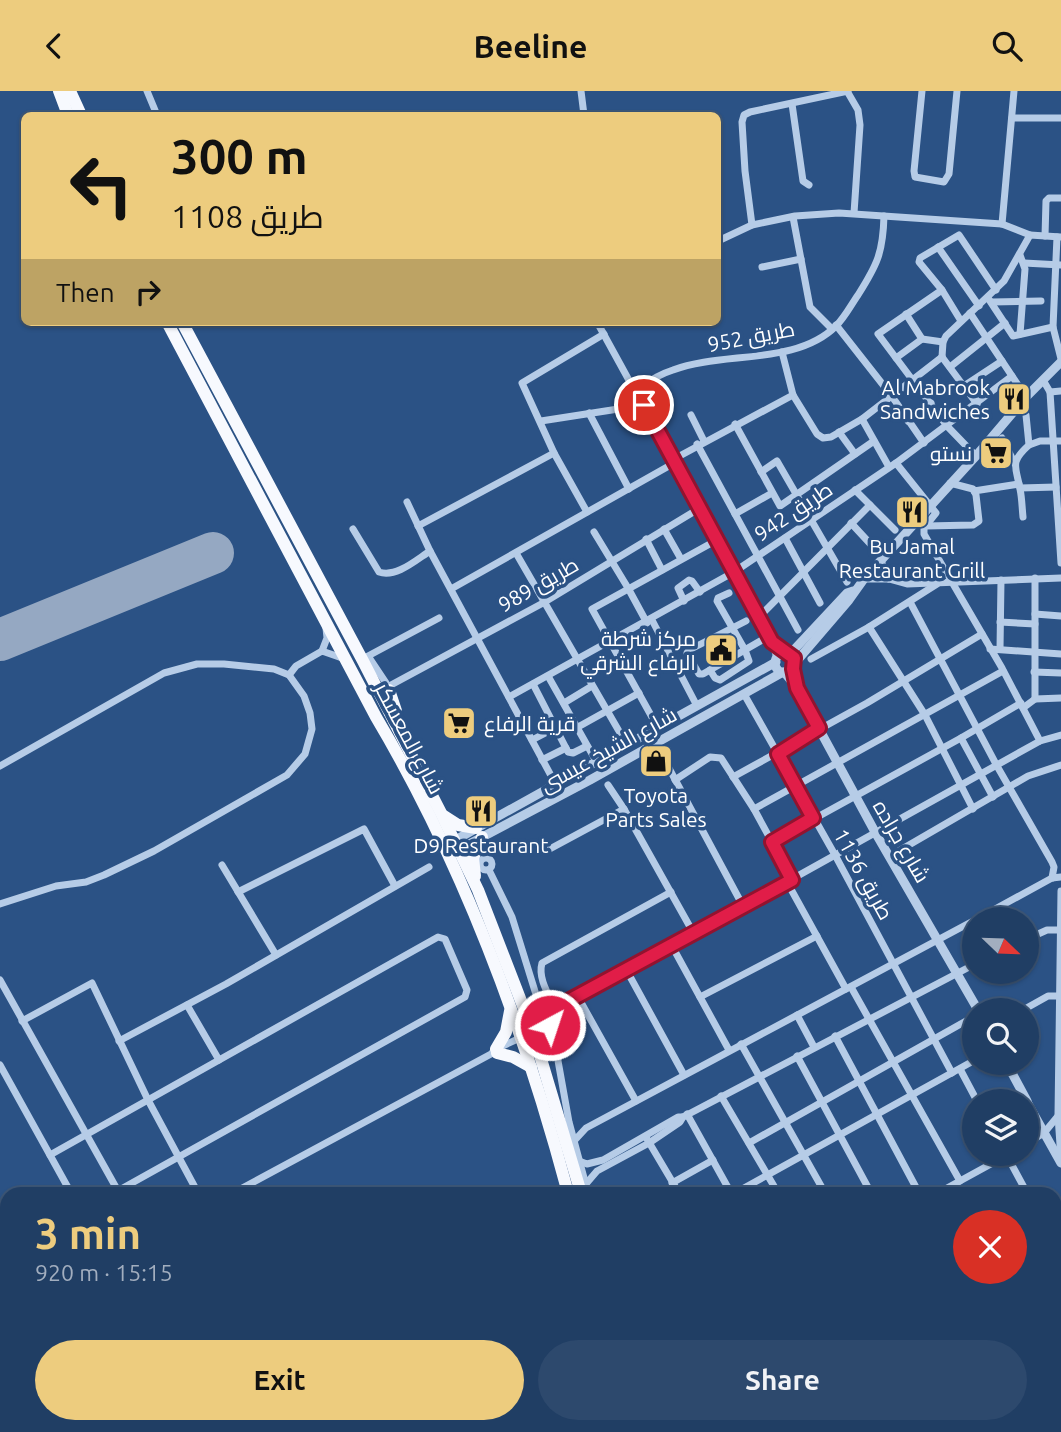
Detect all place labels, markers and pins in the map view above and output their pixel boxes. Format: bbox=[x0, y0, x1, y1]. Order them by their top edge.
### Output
pin bbox=[614, 375, 674, 435]
place label: Al Mabrook Sandwiches bbox=[880, 375, 990, 423]
restaurant icon: Al Mabrook Sandwiches bbox=[995, 380, 1033, 418]
supermarket icon: نستو bbox=[977, 434, 1015, 472]
place label: نستو bbox=[930, 441, 972, 466]
restaurant icon: Bu Jamal Restaurant Grill bbox=[893, 493, 931, 531]
place label: Bu Jamal Restaurant Grill bbox=[839, 534, 985, 582]
place label: مركز شرطة الرفاع الشرقي bbox=[580, 626, 696, 679]
public building icon: مركز شرطة الرفاع الشرقي bbox=[702, 631, 740, 669]
supermarket icon: قرية الرفاع bbox=[440, 704, 478, 742]
place label: قرية الرفاع bbox=[484, 711, 576, 738]
shop icon: Toyota Parts Sales bbox=[637, 742, 675, 780]
place label: Toyota Parts Sales bbox=[605, 783, 707, 831]
restaurant icon: D9 Restaurant bbox=[462, 792, 500, 830]
place label: D9 Restaurant bbox=[413, 833, 549, 857]

